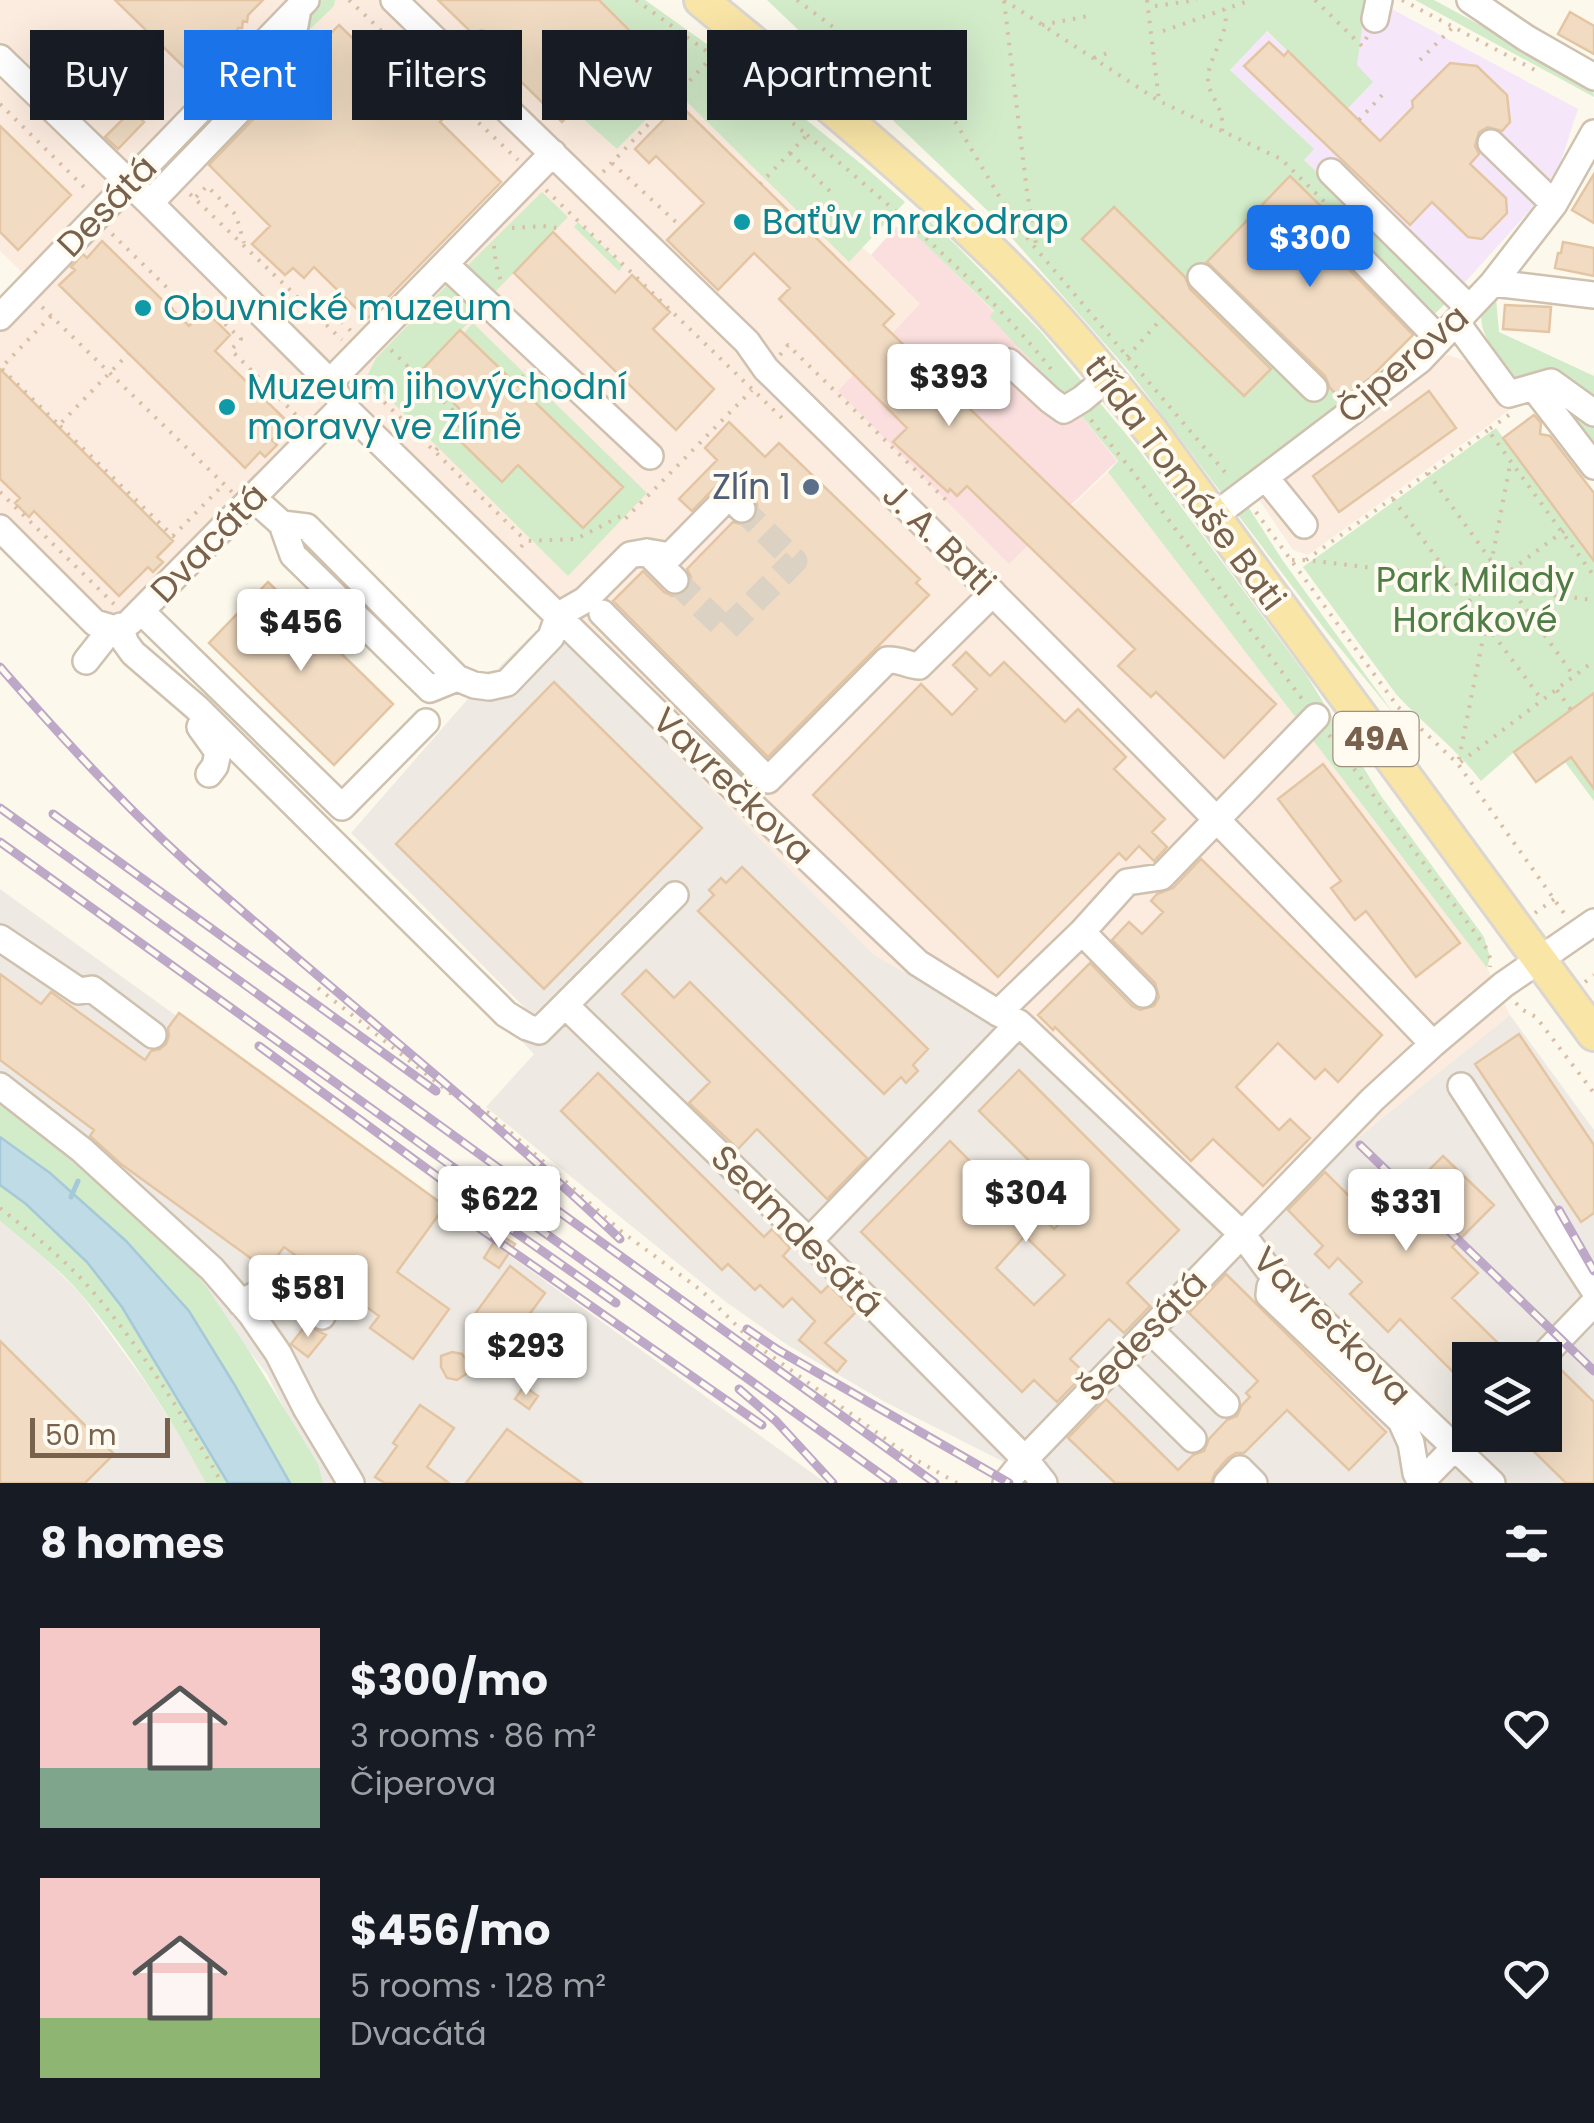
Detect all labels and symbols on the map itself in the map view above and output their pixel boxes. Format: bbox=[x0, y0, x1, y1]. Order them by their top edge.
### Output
street label: Desátá bbox=[46, 144, 168, 268]
place label: Baťův mrakodrap bbox=[762, 197, 1069, 246]
pin: $300 bbox=[1251, 205, 1369, 290]
marker: Baťův mrakodrap bbox=[731, 211, 753, 233]
place label: Obuvnické muzeum bbox=[163, 283, 512, 332]
street label: Čiperova bbox=[1326, 293, 1479, 435]
marker: Obuvnické muzeum bbox=[132, 297, 154, 319]
pin: $393 bbox=[890, 344, 1008, 429]
street label: třída Tomáše Bati bbox=[1073, 345, 1298, 620]
place label: Muzeum jihovýchodní moravy ve Zlíně bbox=[247, 362, 627, 451]
marker: Muzeum jihovýchodní moravy ve Zlíně bbox=[216, 396, 238, 418]
place label: Zlín 1 bbox=[712, 462, 791, 511]
street label: J. A. Bati bbox=[872, 471, 1007, 606]
street label: Dvacátá bbox=[139, 472, 278, 613]
marker: Zlín 1 bbox=[800, 476, 822, 498]
park label: Park Milady Horákové bbox=[1376, 555, 1575, 644]
pin: $456 bbox=[242, 589, 360, 674]
street label: Vavrečkova bbox=[642, 696, 825, 875]
road number: 49A bbox=[1334, 712, 1418, 766]
street label: Sedmdesátá bbox=[700, 1134, 894, 1328]
pin: $304 bbox=[967, 1160, 1085, 1245]
pin: $622 bbox=[440, 1166, 558, 1251]
pin: $331 bbox=[1347, 1169, 1465, 1254]
street label: Vavrečkova bbox=[1242, 1235, 1423, 1416]
pin: $581 bbox=[249, 1255, 367, 1340]
street label: Šedesátá bbox=[1067, 1259, 1218, 1412]
pin: $293 bbox=[467, 1313, 585, 1398]
scale bar bbox=[30, 1413, 170, 1458]

